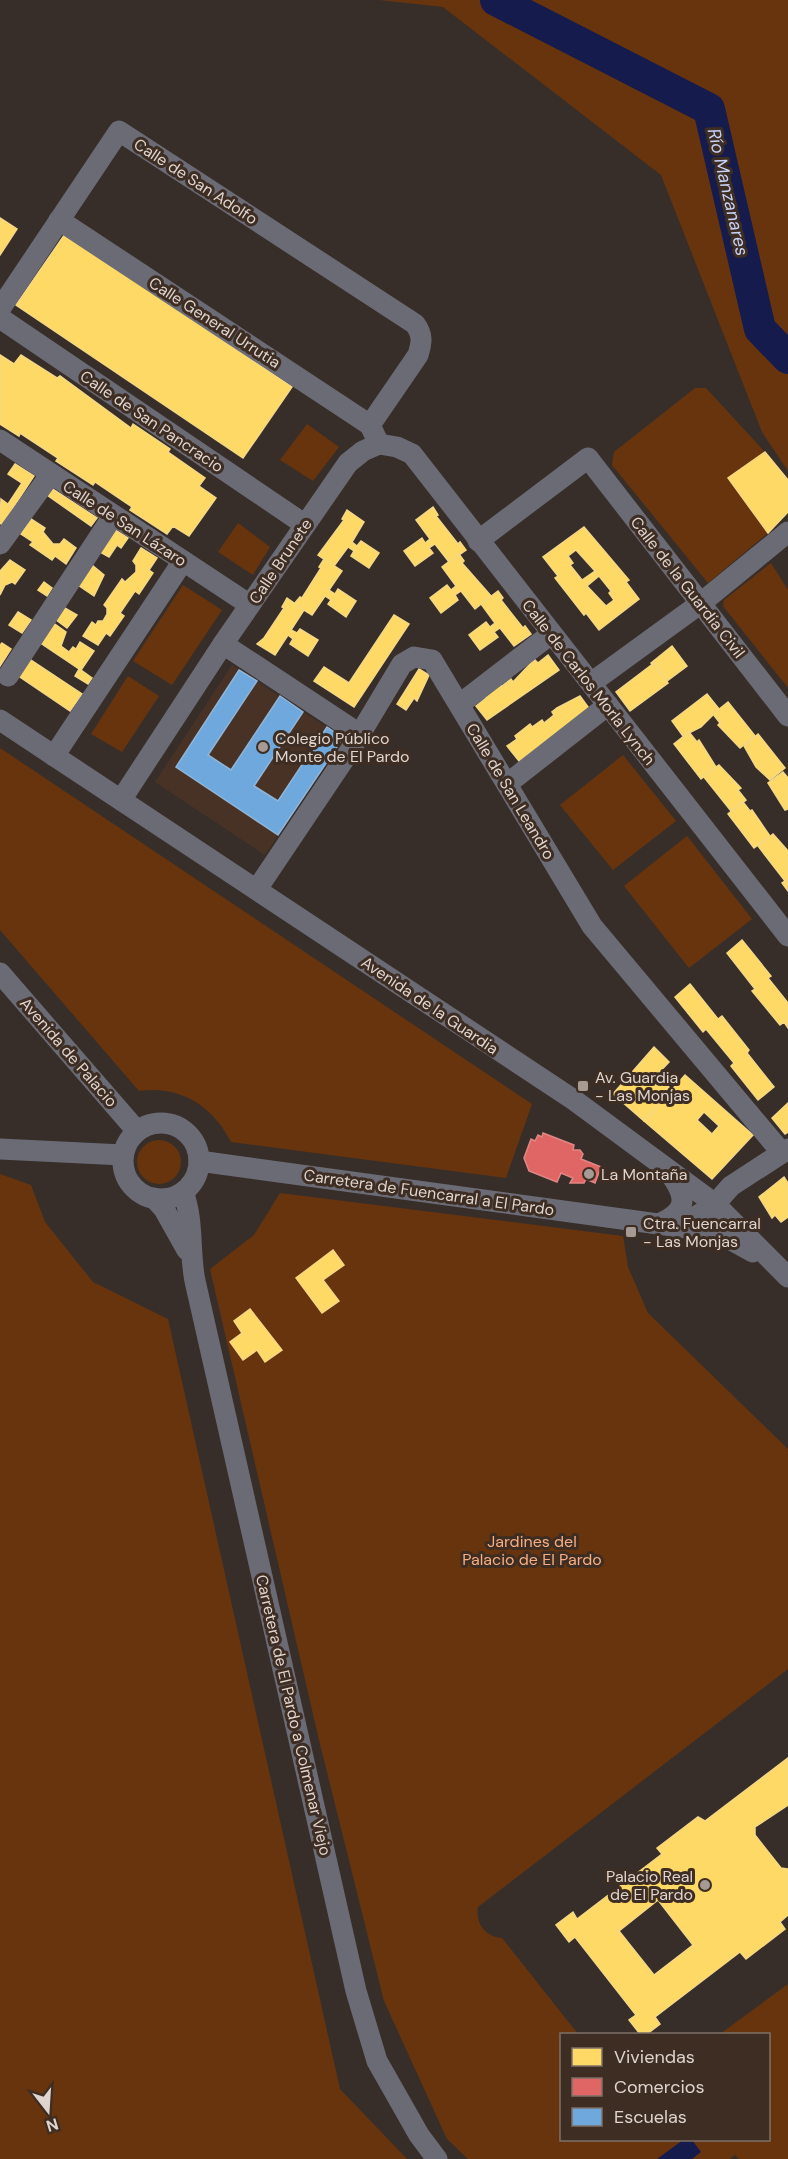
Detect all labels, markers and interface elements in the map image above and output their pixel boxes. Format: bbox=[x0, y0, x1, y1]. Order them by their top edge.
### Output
water label: Río Manzanares bbox=[702, 126, 754, 258]
street label: Calle de San Adolfo bbox=[130, 134, 262, 229]
street label: Calle General Urrutia bbox=[145, 272, 285, 373]
street label: Calle de San Pancracio bbox=[76, 366, 227, 477]
street label: Calle de San Lázaro bbox=[59, 475, 191, 571]
street label: Calle de la Guardia Civil bbox=[626, 512, 749, 662]
street label: Calle Brunete bbox=[244, 515, 317, 608]
street label: Calle de Carlos Morla Lynch bbox=[517, 595, 660, 769]
street label: Calle de San Leandro bbox=[461, 719, 560, 863]
place label: Colegio Público Monte de El Pardo bbox=[275, 728, 410, 767]
marker: Colegio Público Monte de El Pardo bbox=[256, 740, 270, 754]
street label: Avenida de la Guardia bbox=[357, 952, 502, 1059]
street label: Avenida de Palacio bbox=[15, 993, 122, 1112]
place label: Av. Guardia - Las Monjas bbox=[595, 1067, 690, 1106]
marker: Av. Guardia - Las Monjas bbox=[576, 1079, 590, 1093]
place label: La Montaña bbox=[601, 1164, 687, 1185]
street label: Carretera de Fuencarral a El Pardo bbox=[302, 1165, 556, 1220]
marker: La Montaña bbox=[582, 1167, 596, 1181]
place label: Ctra. Fuencarral - Las Monjas bbox=[643, 1213, 761, 1252]
marker: Ctra. Fuencarral - Las Monjas bbox=[624, 1225, 638, 1239]
park label: Jardines del Palacio de El Pardo bbox=[462, 1531, 602, 1570]
street label: Carretera de El Pardo a Colmenar Viejo bbox=[251, 1573, 336, 1858]
place label: Palacio Real de El Pardo bbox=[606, 1866, 693, 1905]
marker: Palacio Real de El Pardo bbox=[698, 1878, 712, 1892]
legend bbox=[560, 2033, 770, 2141]
text: Viviendas bbox=[614, 2045, 695, 2069]
text: Comercios bbox=[614, 2075, 705, 2099]
north arrow bbox=[18, 2081, 78, 2141]
text: Escuelas bbox=[614, 2105, 687, 2129]
text: N bbox=[44, 2113, 61, 2137]

